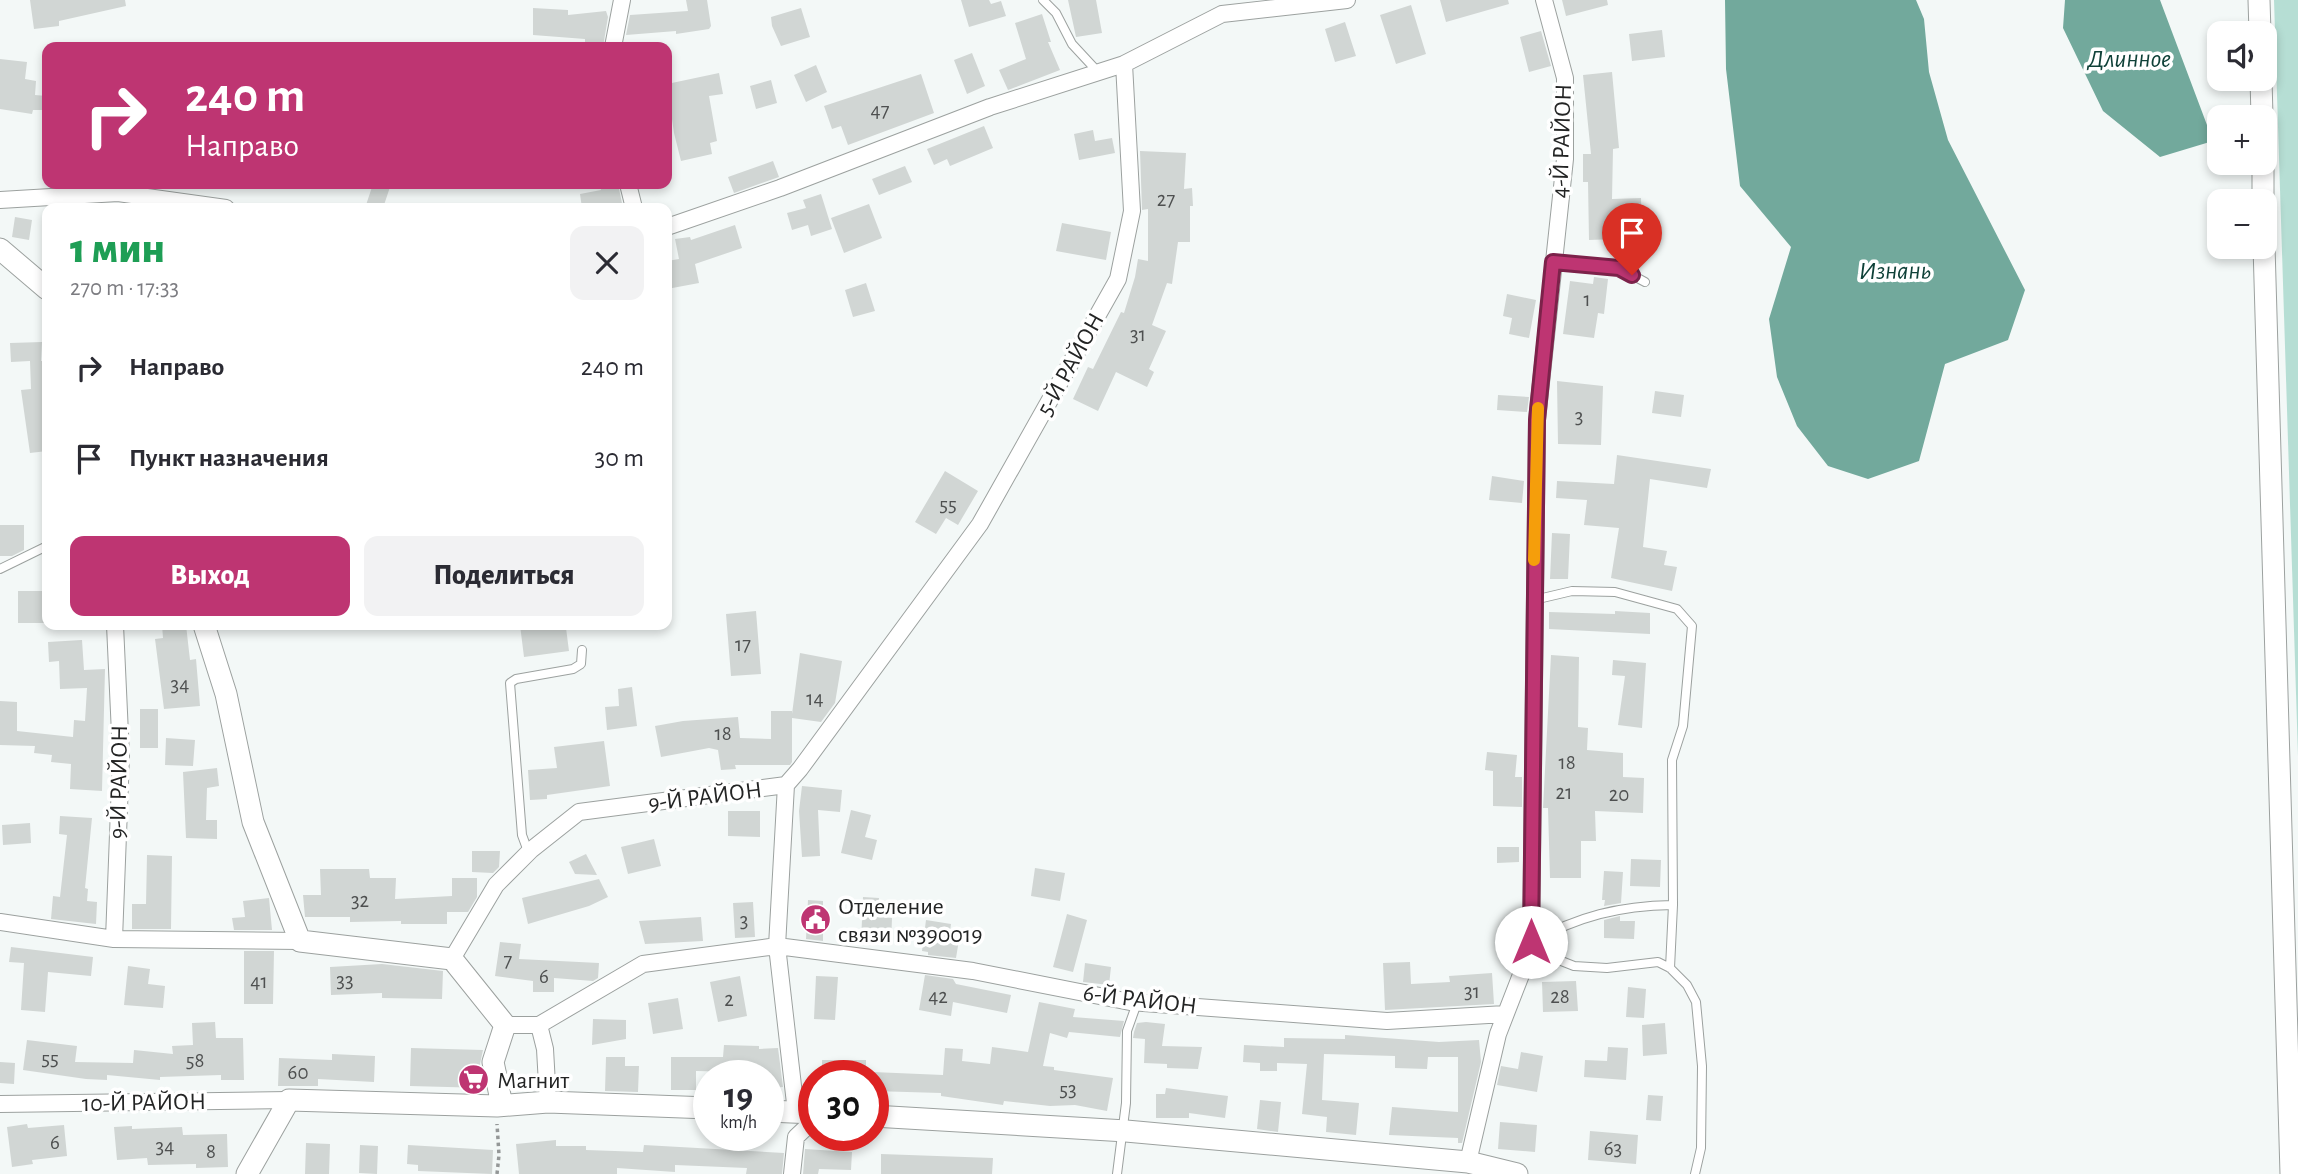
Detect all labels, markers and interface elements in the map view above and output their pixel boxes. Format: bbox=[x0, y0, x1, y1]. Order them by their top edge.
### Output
map controls bbox=[2207, 21, 2277, 259]
button: sound bbox=[2207, 21, 2277, 91]
water label: Длинное bbox=[2086, 46, 2171, 72]
icon: right bbox=[70, 70, 161, 161]
text: 240 m bbox=[185, 72, 305, 121]
street label: 4-Й РАЙОН bbox=[1548, 83, 1576, 199]
house number: 47 bbox=[871, 100, 890, 121]
button: + bbox=[2207, 105, 2277, 175]
text: Направо bbox=[185, 130, 299, 162]
house number: 27 bbox=[1157, 189, 1175, 210]
button: − bbox=[2207, 189, 2277, 259]
pin bbox=[1602, 203, 1662, 275]
icon: arrive bbox=[1613, 214, 1651, 252]
button: close bbox=[570, 226, 644, 300]
text: 1 мин bbox=[70, 228, 165, 270]
water label: Изнань bbox=[1859, 258, 1931, 284]
text: 270 m · 17:33 bbox=[70, 277, 179, 300]
house number: 1 bbox=[1583, 289, 1591, 310]
street label: 5-Й РАЙОН bbox=[1033, 309, 1109, 420]
house number: 31 bbox=[1130, 324, 1146, 345]
icon: right bbox=[70, 349, 108, 387]
text: Направо bbox=[129, 354, 224, 380]
text: 240 m bbox=[581, 354, 644, 380]
house number: 3 bbox=[1575, 406, 1583, 427]
icon: arrive bbox=[70, 440, 108, 478]
text: Пункт назначения bbox=[129, 445, 329, 471]
text: 30 m bbox=[594, 445, 644, 471]
house number: 55 bbox=[939, 494, 957, 515]
button: Выход bbox=[70, 536, 350, 616]
button: Поделиться bbox=[364, 536, 644, 616]
house number: 17 bbox=[735, 634, 751, 655]
house number: 34 bbox=[171, 674, 189, 695]
house number: 14 bbox=[806, 688, 824, 709]
house number: 18 bbox=[714, 723, 732, 744]
street label: 9-Й РАЙОН bbox=[106, 725, 132, 839]
house number: 18 bbox=[1558, 752, 1576, 773]
street label: 9-Й РАЙОН bbox=[647, 778, 763, 816]
house number: 21 bbox=[1556, 782, 1572, 803]
house number: 20 bbox=[1609, 784, 1629, 805]
house number: 32 bbox=[351, 890, 369, 911]
place label: Отделение связи №390019 bbox=[838, 895, 983, 947]
public building icon: Отделение связи №390019 bbox=[798, 903, 832, 937]
position arrow bbox=[1494, 905, 1568, 979]
house number: 3 bbox=[740, 910, 748, 931]
house number: 7 bbox=[504, 950, 513, 971]
house number: 6 bbox=[539, 966, 549, 987]
house number: 33 bbox=[336, 970, 354, 991]
house number: 41 bbox=[250, 971, 268, 992]
street label: 6-Й РАЙОН bbox=[1082, 981, 1198, 1019]
house number: 31 bbox=[1464, 981, 1480, 1002]
house number: 42 bbox=[928, 986, 948, 1007]
house number: 28 bbox=[1550, 986, 1570, 1007]
house number: 2 bbox=[724, 989, 734, 1010]
house number: 55 bbox=[41, 1048, 59, 1069]
house number: 58 bbox=[186, 1050, 204, 1071]
speed limit sign: 30 bbox=[798, 1060, 889, 1151]
house number: 60 bbox=[288, 1062, 308, 1083]
supermarket icon: Магнит bbox=[457, 1063, 491, 1097]
place label: Магнит bbox=[497, 1069, 569, 1093]
text: 19 bbox=[724, 1079, 753, 1114]
house number: 53 bbox=[1059, 1079, 1077, 1100]
street label: 10-Й РАЙОН bbox=[82, 1090, 206, 1116]
text: km/h bbox=[720, 1114, 757, 1132]
house number: 6 bbox=[50, 1132, 60, 1153]
house number: 34 bbox=[156, 1136, 174, 1157]
house number: 63 bbox=[1604, 1138, 1622, 1159]
house number: 8 bbox=[206, 1141, 216, 1162]

